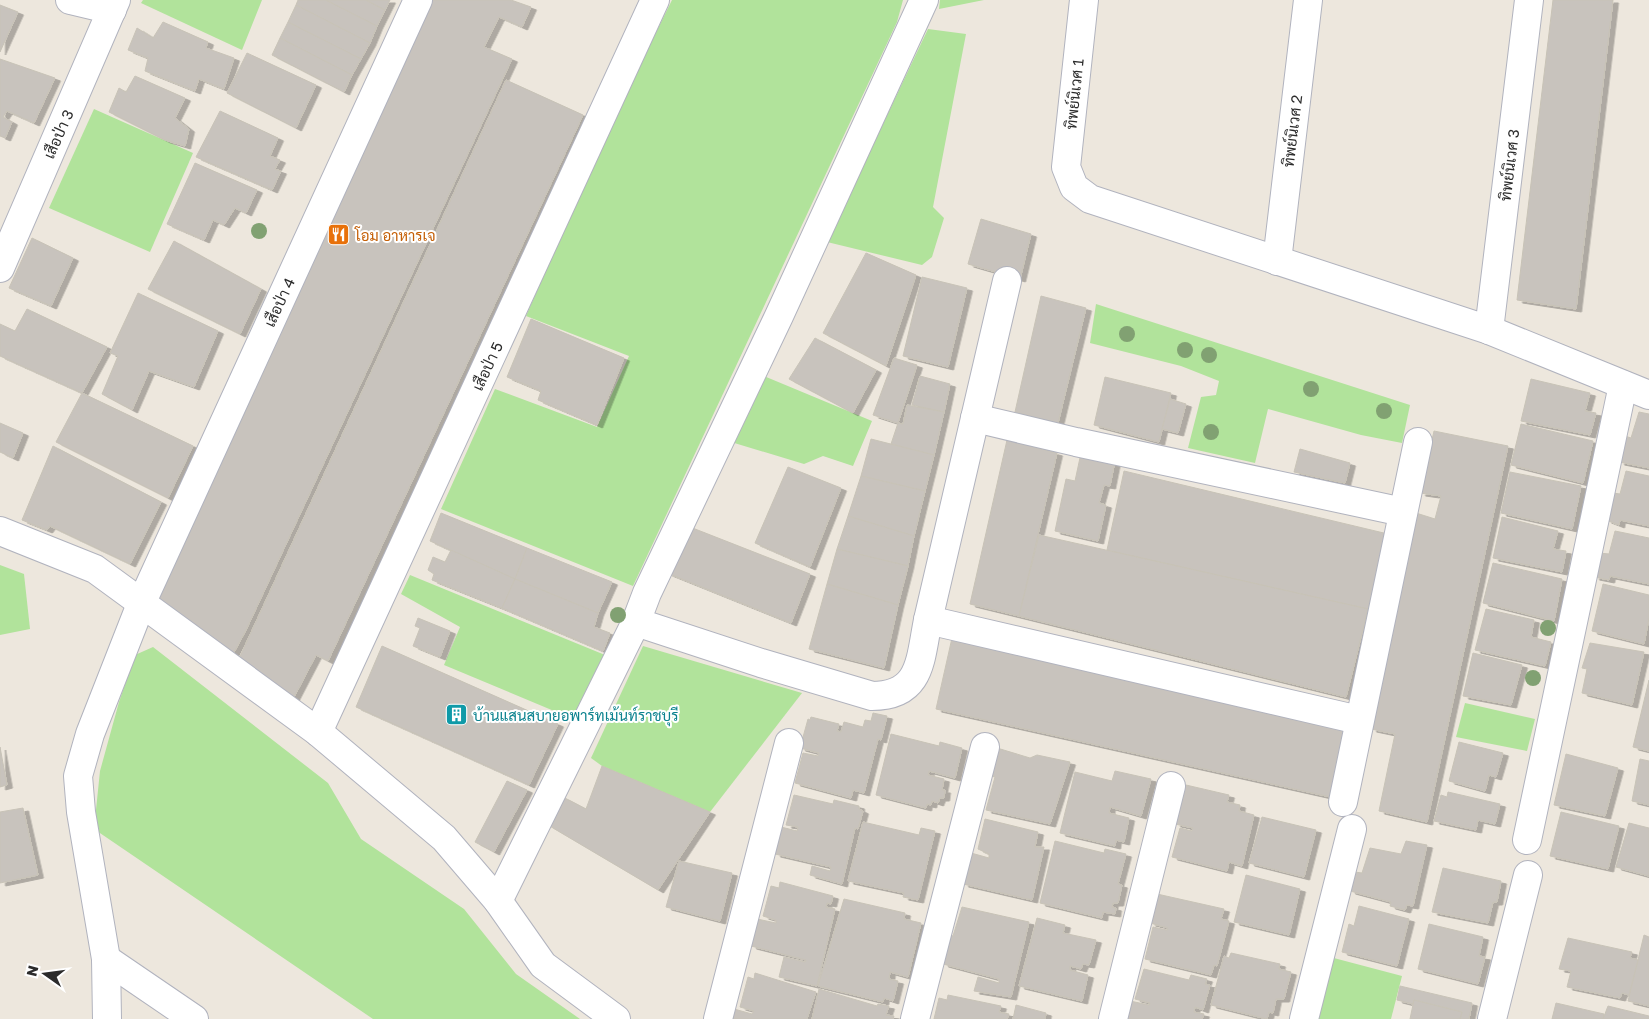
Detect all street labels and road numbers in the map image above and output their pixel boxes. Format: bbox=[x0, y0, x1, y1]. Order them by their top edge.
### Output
street label: ทิพย์นิเวศ 1 bbox=[1061, 58, 1087, 130]
street label: ทิพย์นิเวศ 2 bbox=[1279, 94, 1305, 168]
street label: เสือป่า 3 bbox=[39, 107, 77, 161]
street label: ทิพย์นิเวศ 3 bbox=[1496, 128, 1522, 202]
street label: เสือป่า 4 bbox=[260, 275, 298, 329]
street label: เสือป่า 5 bbox=[468, 339, 506, 393]

